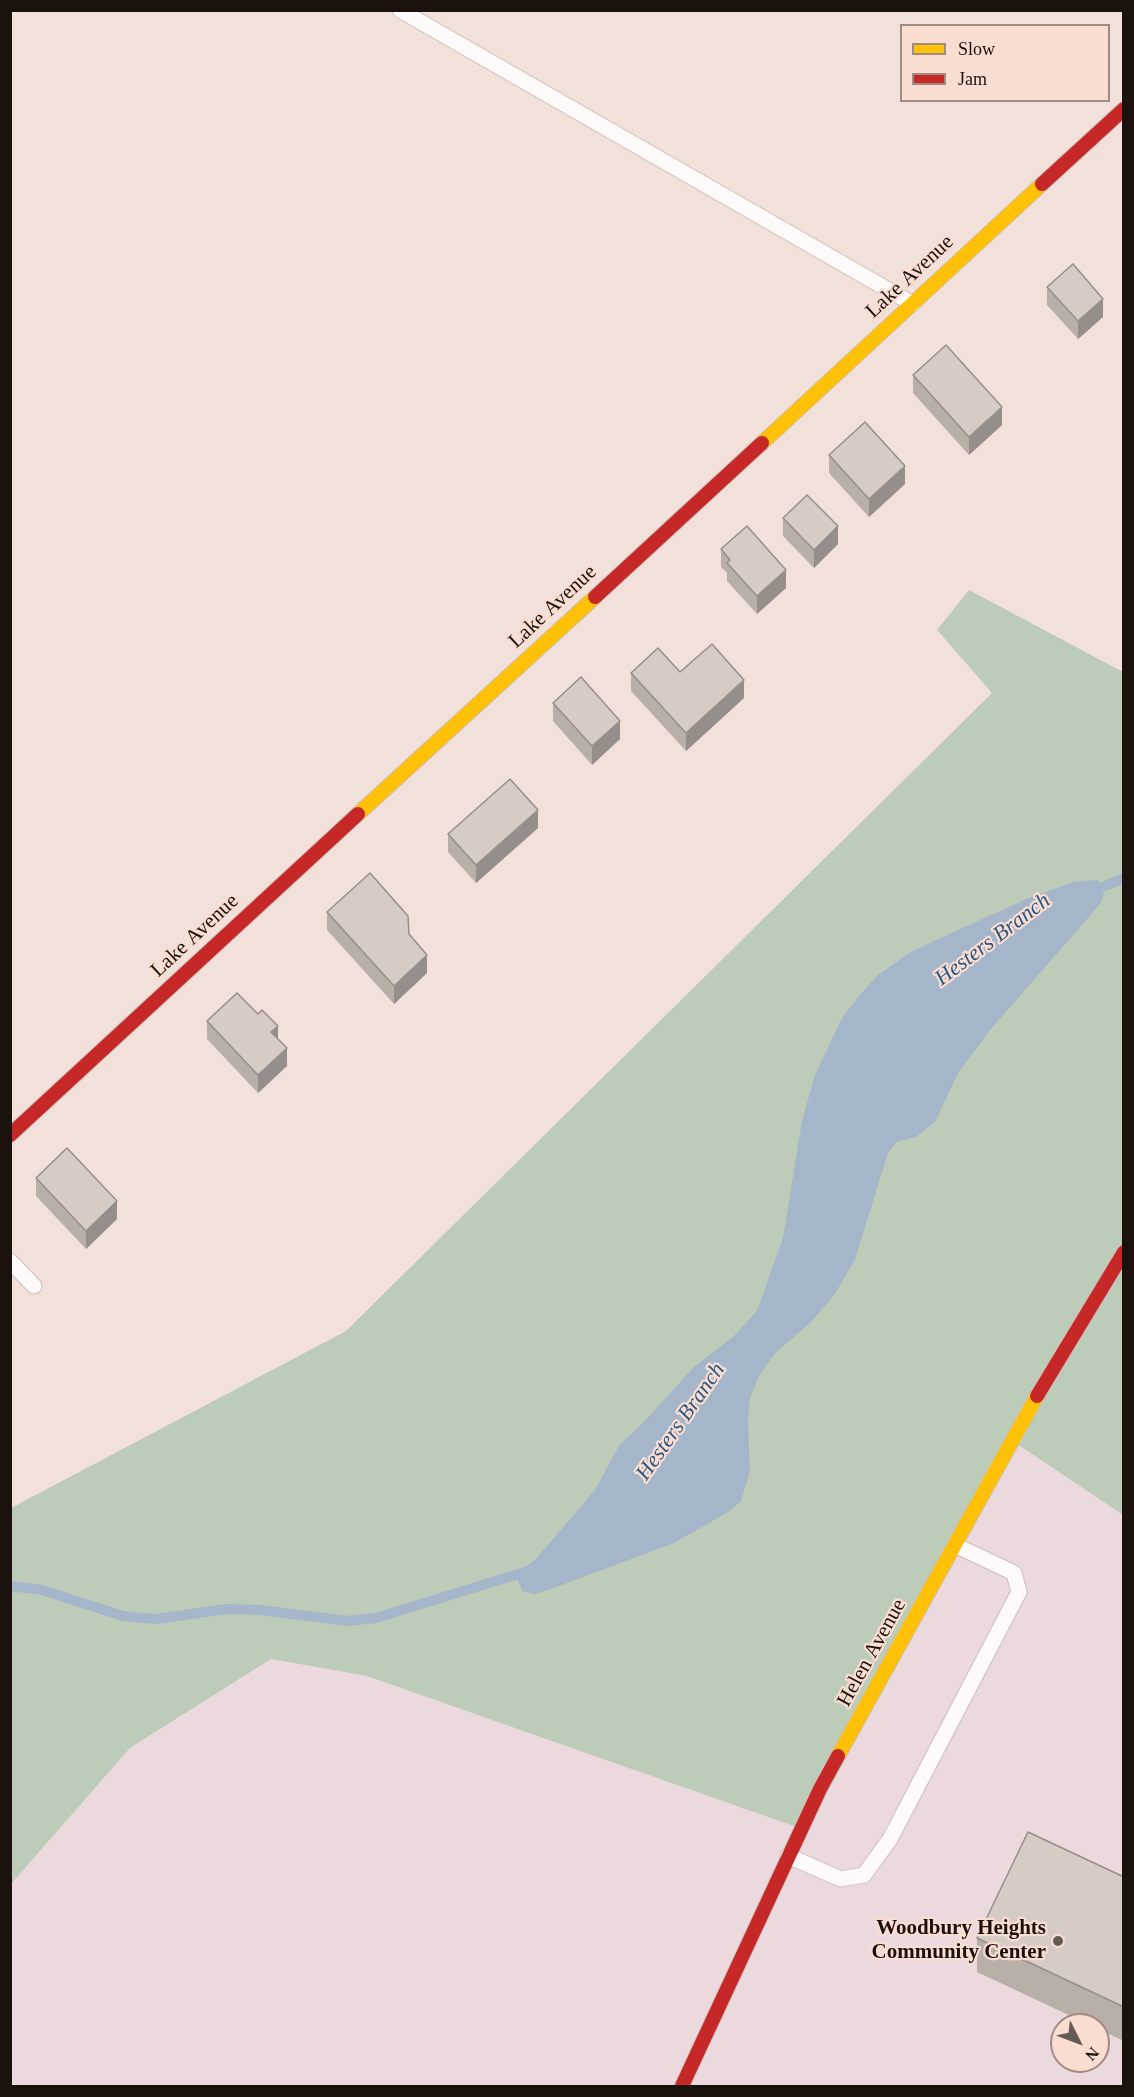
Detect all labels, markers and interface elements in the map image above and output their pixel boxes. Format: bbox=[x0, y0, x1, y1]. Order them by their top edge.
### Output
legend bbox=[900, 24, 1110, 102]
text: Slow bbox=[958, 39, 995, 59]
text: Jam bbox=[958, 69, 987, 89]
street label: Lake Avenue bbox=[861, 230, 959, 324]
street label: Lake Avenue bbox=[504, 560, 602, 654]
water label: Hesters Branch bbox=[930, 888, 1056, 992]
street label: Lake Avenue bbox=[146, 889, 244, 983]
water label: Hesters Branch bbox=[631, 1358, 731, 1486]
street label: Helen Avenue bbox=[832, 1595, 912, 1711]
place label: Woodbury Heights Community Center bbox=[872, 1916, 1046, 1966]
marker: Woodbury Heights Community Center bbox=[1051, 1934, 1065, 1948]
north arrow bbox=[1050, 2013, 1110, 2073]
text: N bbox=[1082, 2044, 1102, 2064]

